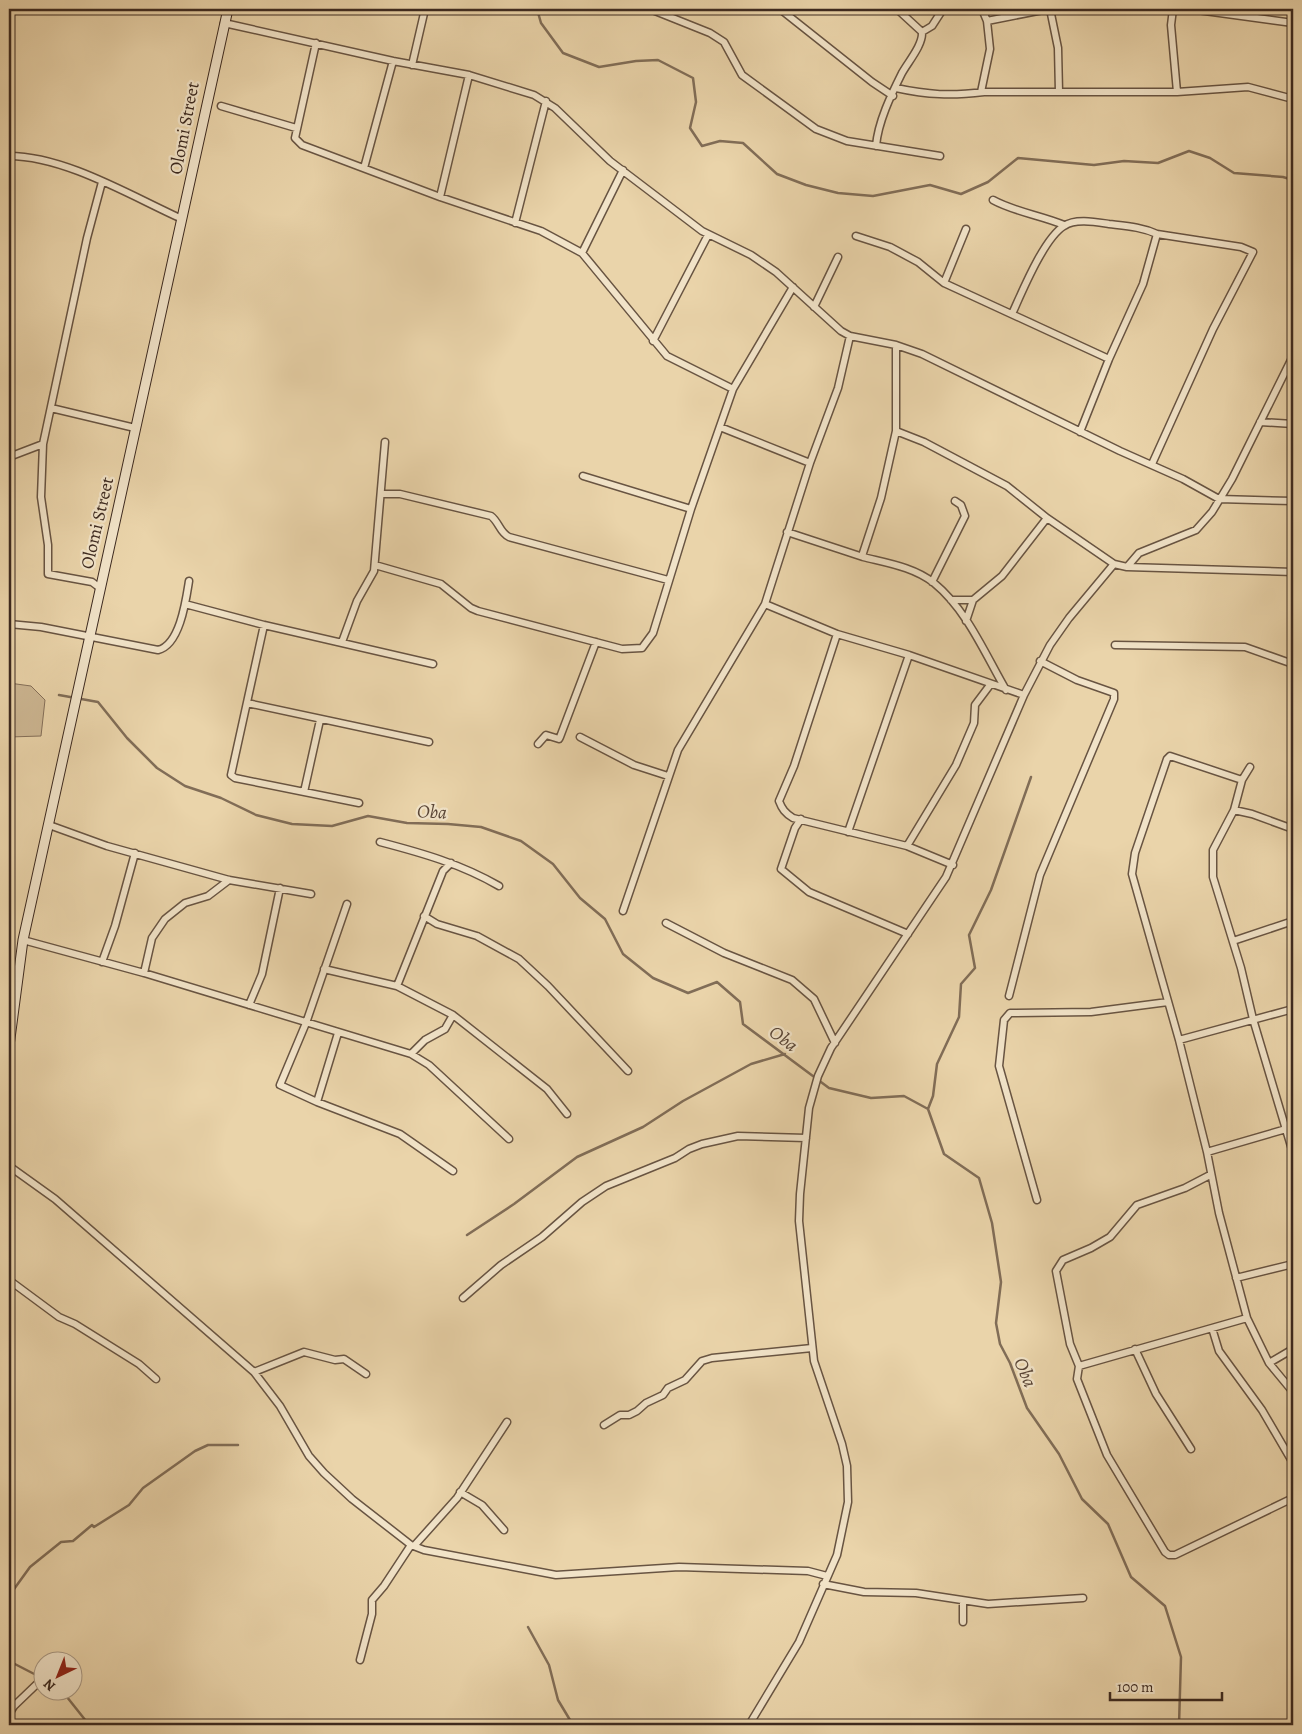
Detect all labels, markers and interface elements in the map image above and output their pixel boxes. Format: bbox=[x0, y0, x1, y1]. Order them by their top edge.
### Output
street label: Olomi Street bbox=[163, 80, 205, 176]
street label: Olomi Street bbox=[75, 475, 119, 571]
water label: Oba bbox=[416, 798, 448, 826]
water label: Oba bbox=[764, 1019, 803, 1058]
water label: Oba bbox=[1007, 1353, 1043, 1391]
north arrow bbox=[32, 1652, 82, 1702]
scale bar bbox=[1110, 1669, 1222, 1701]
text: N bbox=[39, 1675, 60, 1696]
text: 100 m bbox=[1117, 1677, 1154, 1697]

